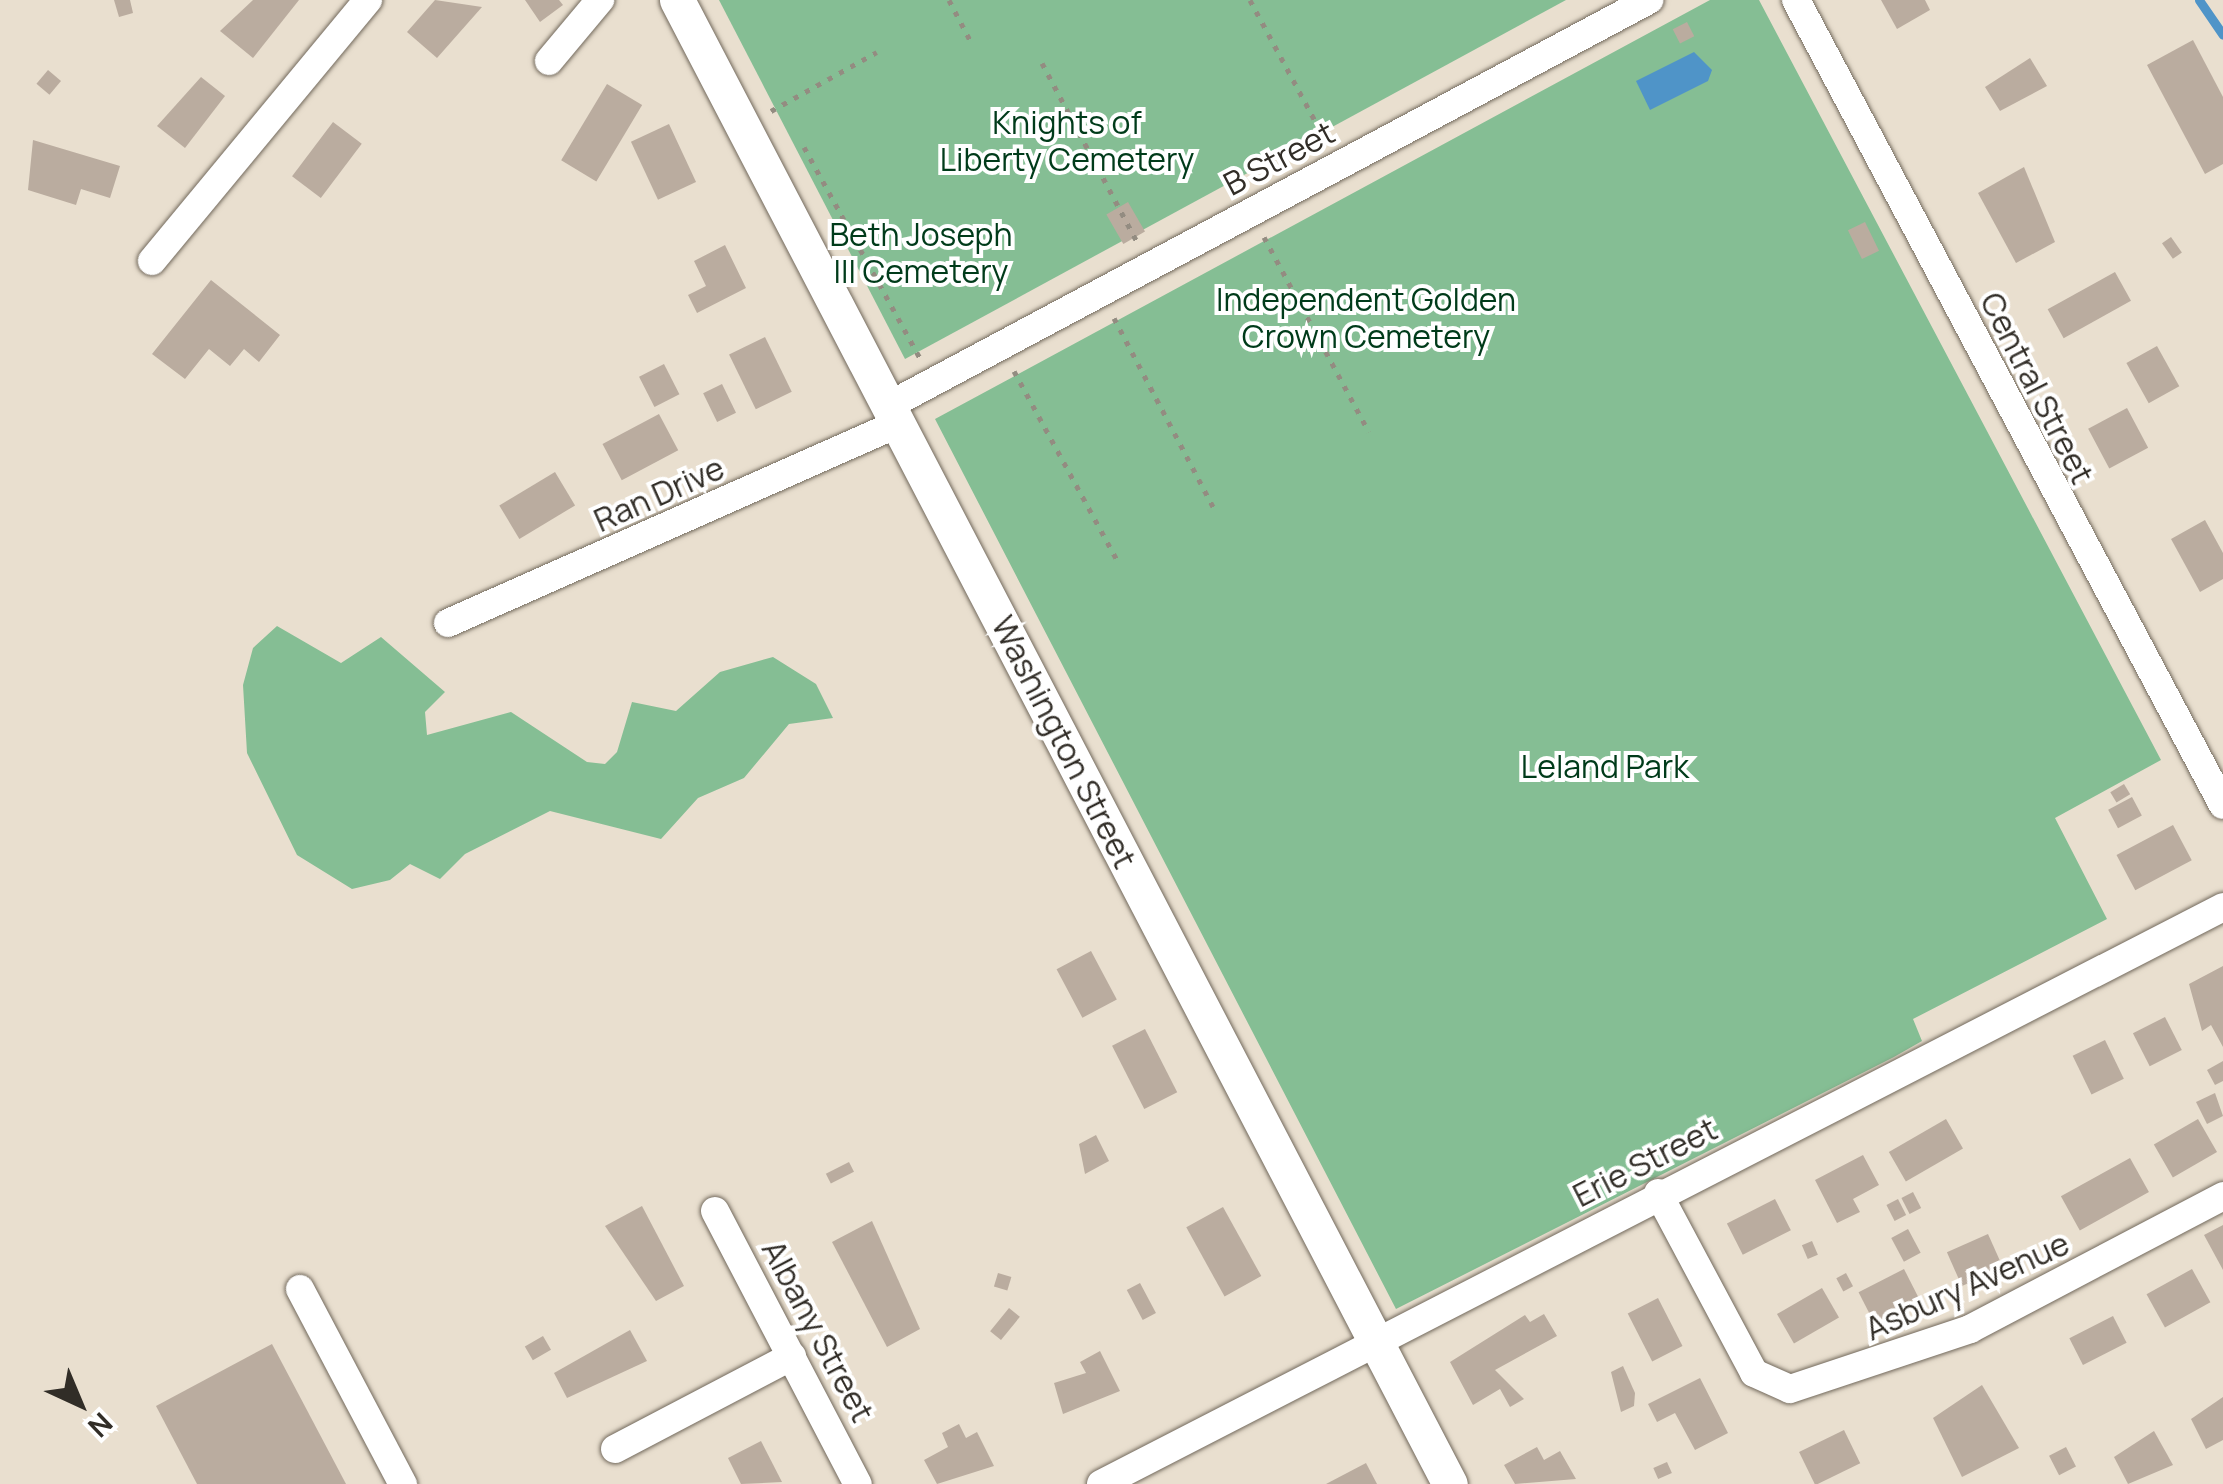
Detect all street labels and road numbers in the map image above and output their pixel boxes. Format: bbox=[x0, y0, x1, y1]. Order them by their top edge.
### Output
street label: B Street bbox=[1217, 113, 1341, 203]
street label: Central Street bbox=[1972, 286, 2102, 490]
street label: Ran Drive bbox=[588, 448, 730, 540]
street label: Washington Street bbox=[984, 609, 1144, 875]
street label: Erie Street bbox=[1567, 1109, 1723, 1215]
street label: Asbury Avenue bbox=[1859, 1224, 2075, 1348]
street label: Albany Street bbox=[754, 1234, 882, 1428]

